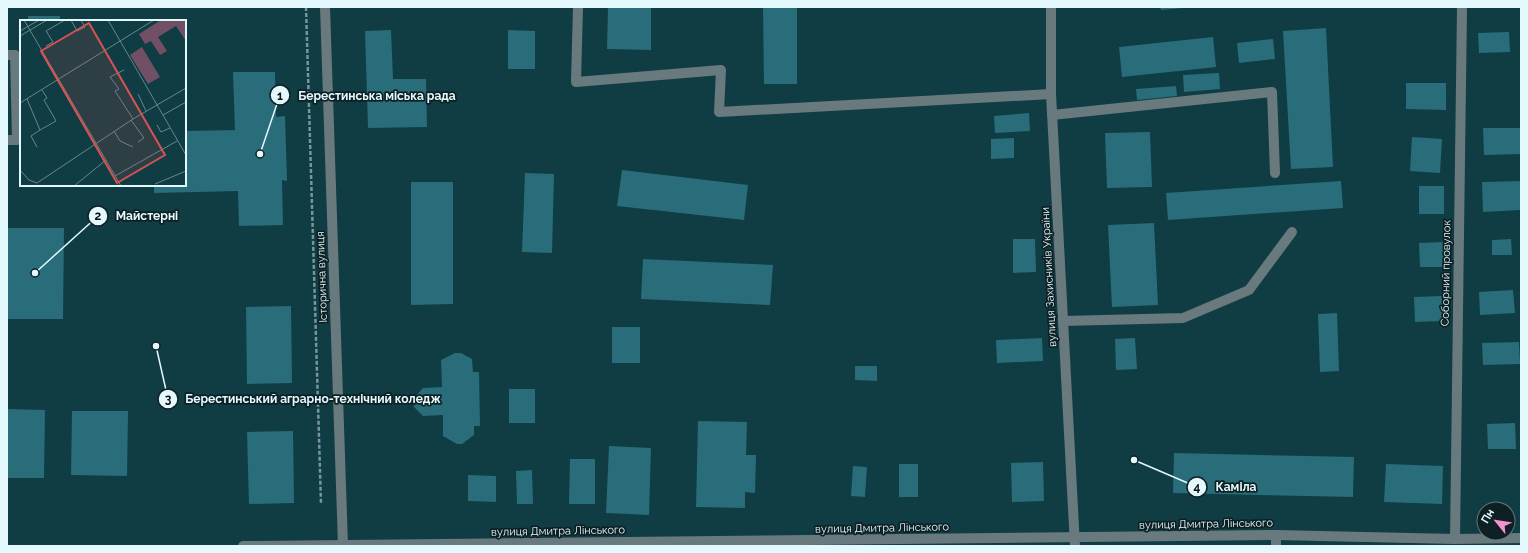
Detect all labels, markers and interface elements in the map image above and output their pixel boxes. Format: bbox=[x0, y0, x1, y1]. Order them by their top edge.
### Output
inset map bbox=[20, 20, 186, 186]
callout: Берестинська міська рада bbox=[270, 83, 463, 107]
text: 1 bbox=[277, 89, 283, 103]
text: Берестинська міська рада bbox=[298, 89, 456, 103]
callout: Майстерні bbox=[88, 204, 186, 228]
street label: вулиця Захисників України bbox=[1039, 207, 1059, 347]
text: 2 bbox=[95, 209, 102, 223]
text: Майстерні bbox=[116, 209, 178, 223]
street label: Соборний провулок bbox=[1439, 219, 1453, 326]
street label: Історична вулиця bbox=[314, 231, 330, 323]
callout: Берестинський аграрно-технічний коледж bbox=[158, 387, 449, 411]
text: 3 bbox=[165, 392, 172, 406]
text: Берестинський аграрно-технічний коледж bbox=[185, 392, 441, 406]
callout: Каміла bbox=[1187, 475, 1264, 499]
text: 4 bbox=[1194, 480, 1201, 494]
text: Каміла bbox=[1216, 480, 1257, 494]
north arrow bbox=[1476, 501, 1516, 541]
text: Пн bbox=[1478, 507, 1497, 526]
street label: вулиця Дмитра Лінського bbox=[1139, 516, 1274, 532]
street label: вулиця Дмитра Лінського bbox=[815, 520, 950, 536]
street label: вулиця Дмитра Лінського bbox=[491, 523, 626, 539]

